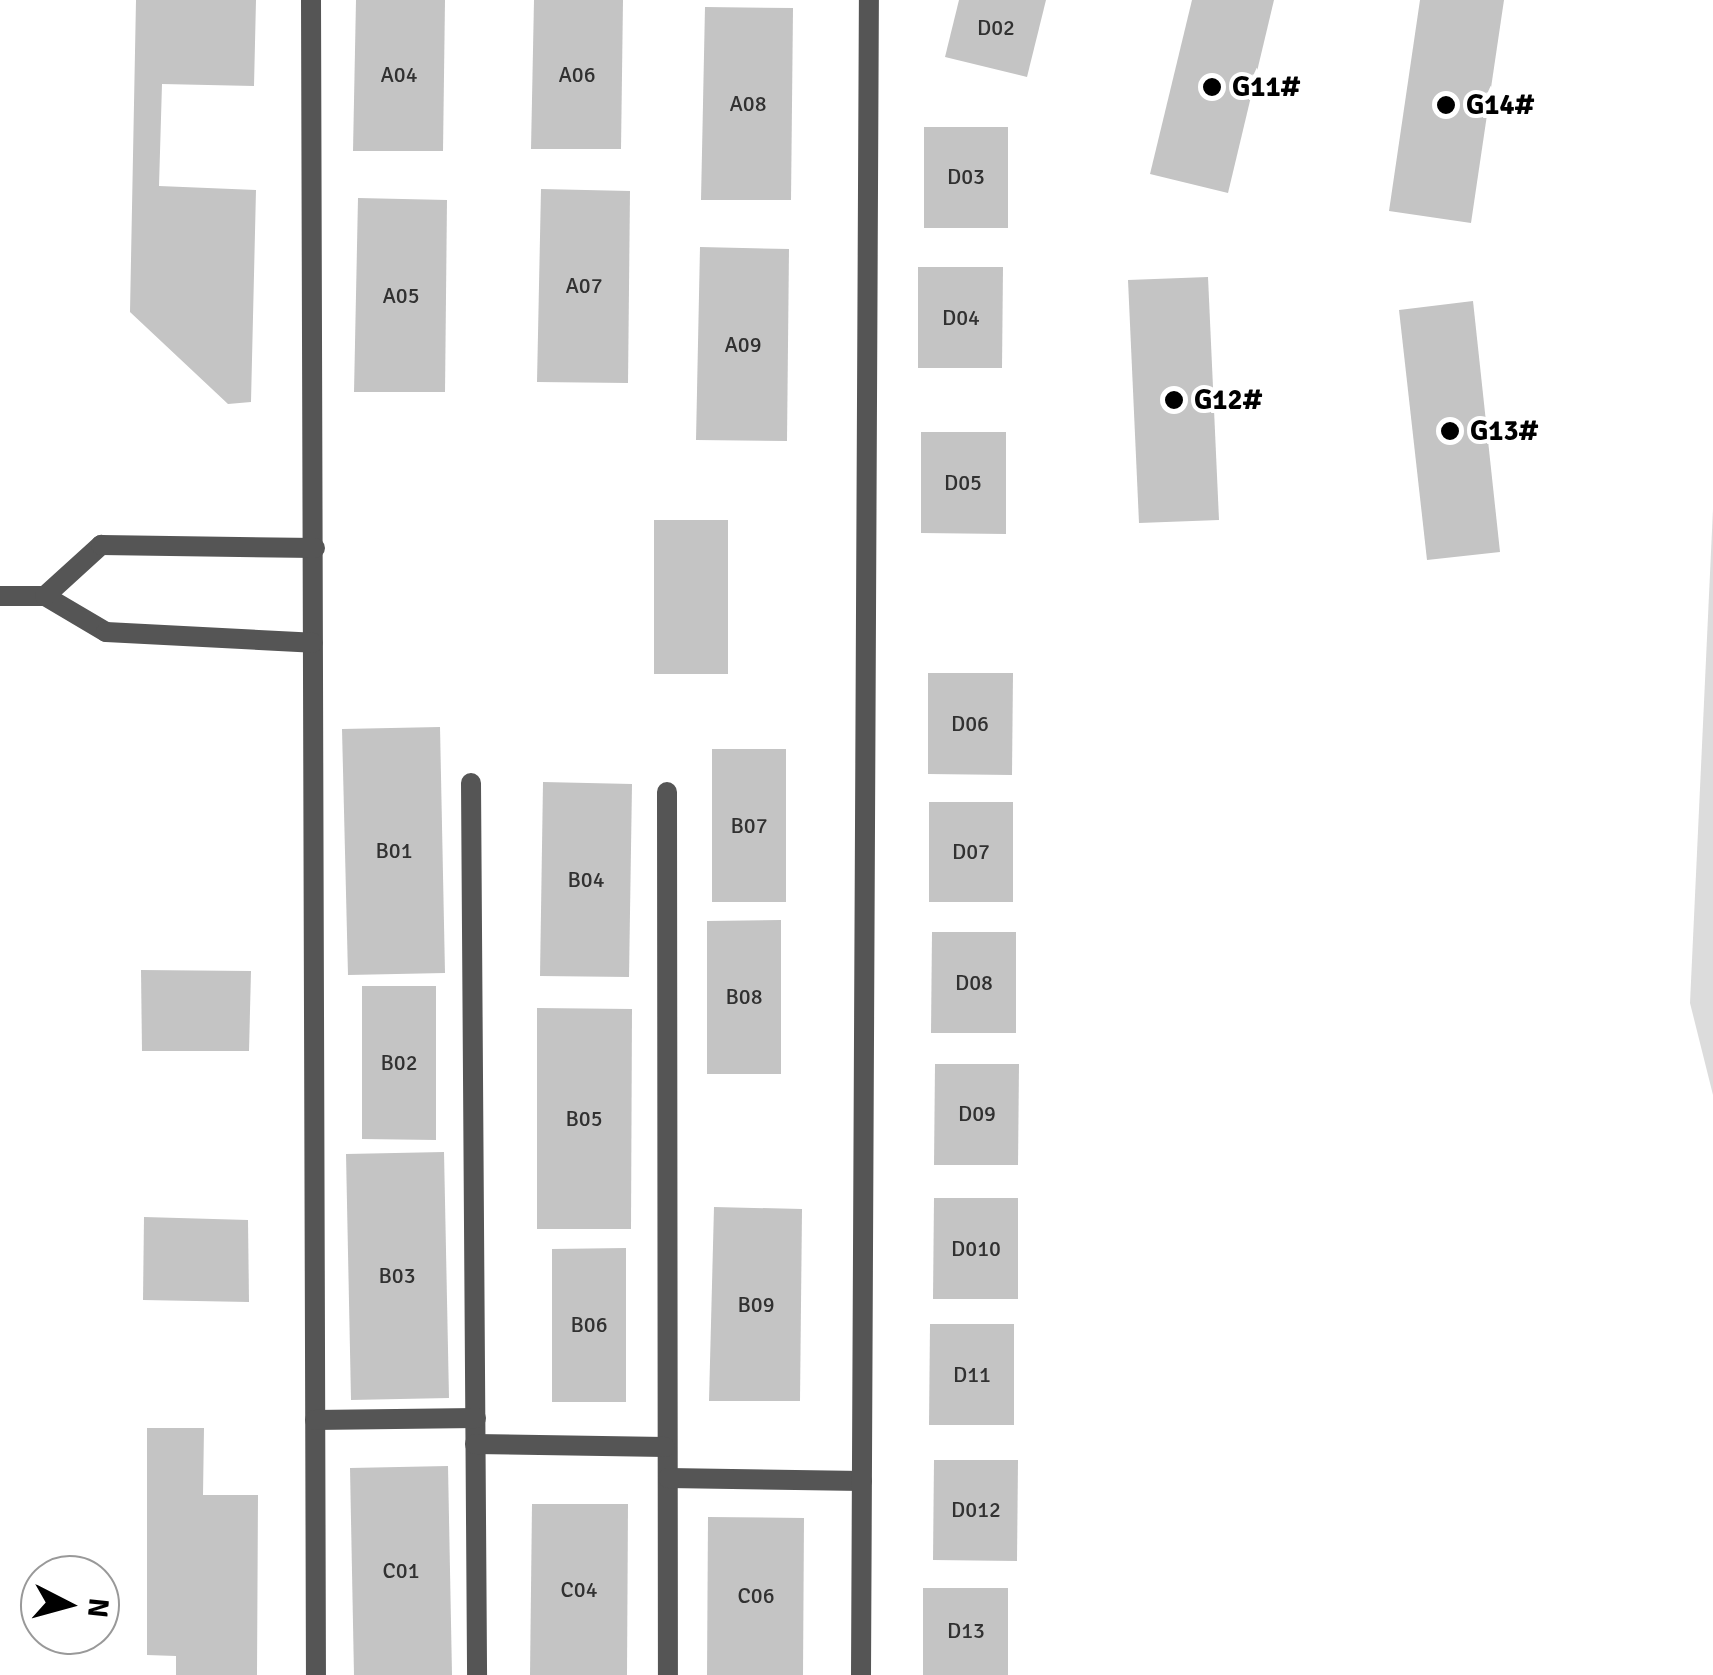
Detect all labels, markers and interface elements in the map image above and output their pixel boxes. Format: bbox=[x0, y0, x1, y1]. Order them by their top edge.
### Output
house number: D02 bbox=[977, 15, 1015, 41]
house number: A04 bbox=[380, 62, 418, 88]
house number: A06 bbox=[558, 62, 596, 88]
place label: G11# bbox=[1232, 70, 1301, 104]
marker: G11# bbox=[1201, 76, 1223, 98]
place label: G14# bbox=[1466, 88, 1535, 122]
house number: A08 bbox=[729, 91, 767, 117]
marker: G14# bbox=[1435, 94, 1457, 116]
house number: D03 bbox=[947, 164, 985, 190]
house number: A07 bbox=[565, 273, 603, 299]
house number: A05 bbox=[382, 283, 420, 309]
house number: D04 bbox=[942, 305, 980, 331]
house number: A09 bbox=[724, 332, 762, 358]
place label: G12# bbox=[1194, 383, 1263, 417]
marker: G12# bbox=[1163, 389, 1185, 411]
place label: G13# bbox=[1470, 414, 1539, 448]
marker: G13# bbox=[1439, 420, 1461, 442]
house number: D05 bbox=[944, 470, 982, 496]
house number: D06 bbox=[951, 711, 989, 737]
house number: B07 bbox=[730, 813, 768, 839]
house number: B01 bbox=[375, 838, 413, 864]
house number: D07 bbox=[952, 839, 990, 865]
house number: B04 bbox=[567, 867, 605, 893]
house number: D08 bbox=[955, 970, 993, 996]
house number: B08 bbox=[725, 984, 763, 1010]
house number: B02 bbox=[380, 1050, 418, 1076]
house number: D09 bbox=[958, 1101, 996, 1127]
house number: B05 bbox=[565, 1106, 603, 1132]
house number: D010 bbox=[951, 1236, 1001, 1262]
house number: B03 bbox=[378, 1263, 416, 1289]
house number: B09 bbox=[737, 1292, 775, 1318]
house number: B06 bbox=[570, 1312, 608, 1338]
house number: D11 bbox=[953, 1362, 991, 1388]
house number: D012 bbox=[951, 1497, 1001, 1523]
north arrow bbox=[20, 1555, 120, 1655]
house number: C01 bbox=[382, 1558, 420, 1584]
house number: C04 bbox=[560, 1577, 598, 1603]
house number: C06 bbox=[737, 1583, 775, 1609]
text: N bbox=[80, 1596, 116, 1619]
house number: D13 bbox=[947, 1618, 985, 1644]

